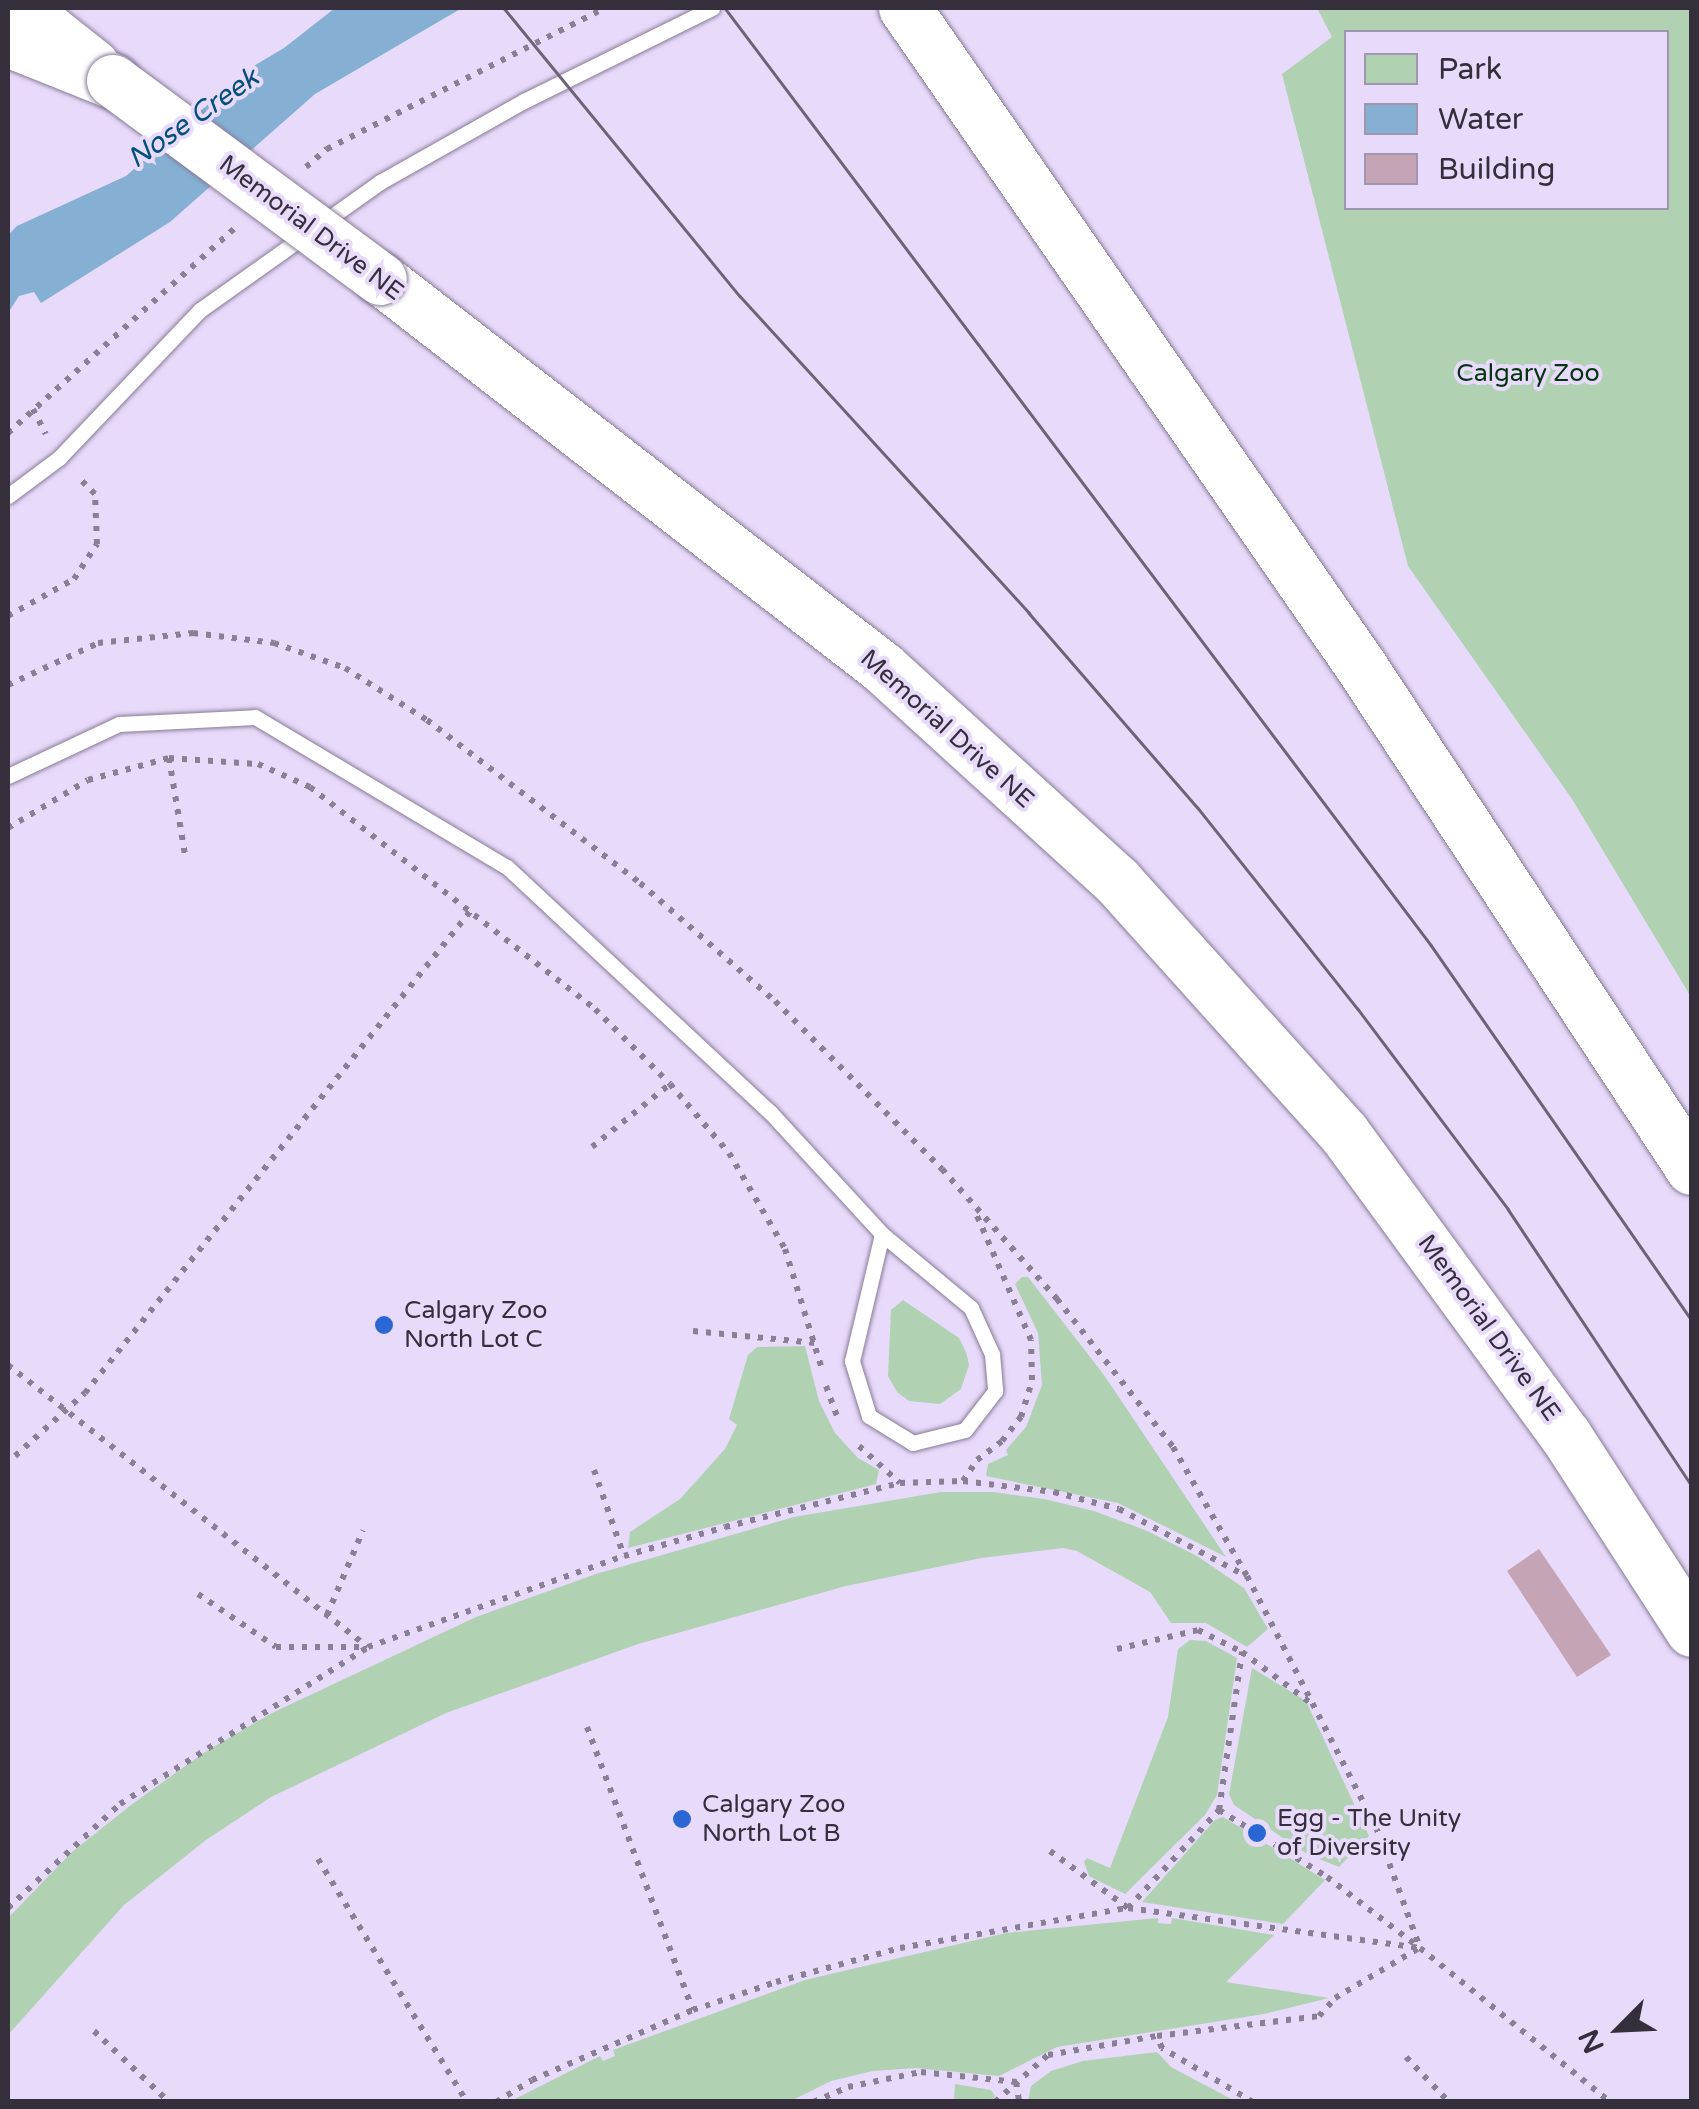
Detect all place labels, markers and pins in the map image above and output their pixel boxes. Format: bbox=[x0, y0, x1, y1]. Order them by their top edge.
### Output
place label: Calgary Zoo North Lot C bbox=[404, 1296, 547, 1355]
marker: Calgary Zoo North Lot C bbox=[373, 1314, 395, 1336]
place label: Calgary Zoo North Lot B bbox=[702, 1790, 845, 1849]
place label: Egg - The Unity of Diversity bbox=[1277, 1804, 1461, 1863]
marker: Calgary Zoo North Lot B bbox=[671, 1808, 693, 1830]
marker: Egg - The Unity of Diversity bbox=[1246, 1822, 1268, 1844]

